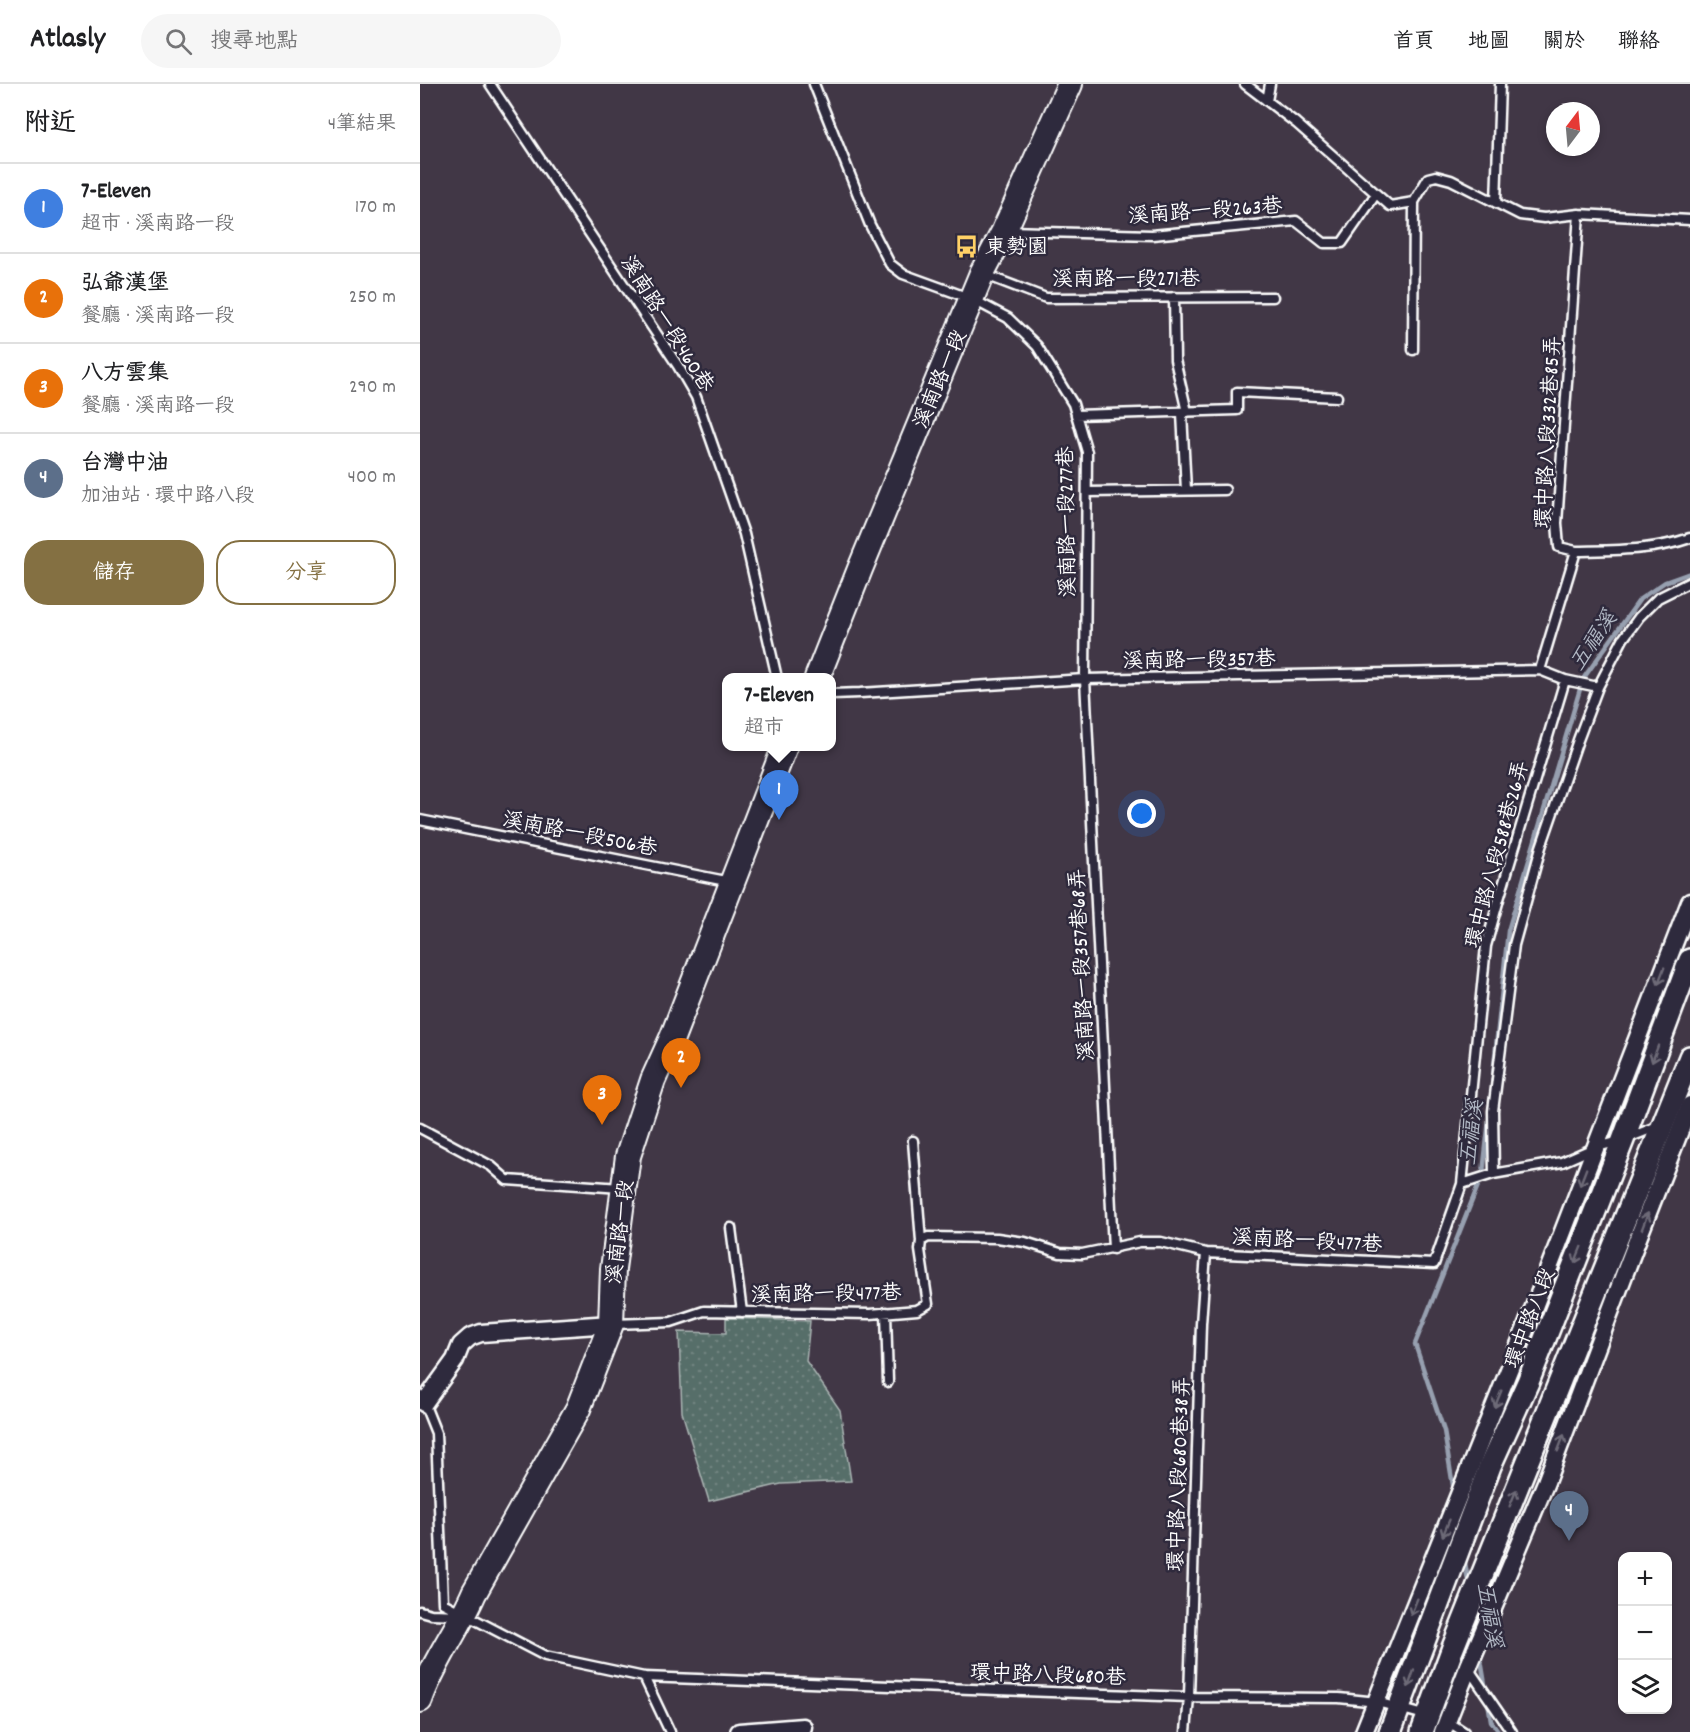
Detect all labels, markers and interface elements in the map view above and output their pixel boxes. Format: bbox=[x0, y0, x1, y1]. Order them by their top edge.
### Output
search box bbox=[141, 14, 561, 68]
text: Atlasly bbox=[30, 21, 105, 61]
icon: search bbox=[162, 25, 195, 58]
text: 搜尋地點 bbox=[210, 27, 298, 58]
text: 首頁 bbox=[1393, 28, 1435, 58]
text: 地圖 bbox=[1468, 28, 1510, 58]
text: 關於 bbox=[1543, 28, 1585, 58]
text: 聯絡 bbox=[1618, 28, 1660, 58]
north arrow bbox=[1546, 102, 1600, 156]
text: 附近 bbox=[24, 106, 76, 143]
text: 4筆結果 bbox=[328, 111, 396, 139]
text: 7-Eleven bbox=[81, 177, 151, 208]
street label: 溪南路一段263巷 bbox=[1127, 193, 1283, 233]
text: 1 bbox=[41, 194, 46, 222]
text: 170 m bbox=[355, 194, 396, 222]
text: 超市 · 溪南路一段 bbox=[81, 211, 235, 239]
bus stop icon: 東勢園 bbox=[954, 233, 980, 259]
place label: 東勢園 bbox=[985, 234, 1048, 264]
street label: 溪南路一段460巷 bbox=[611, 250, 720, 399]
street label: 溪南路一段271巷 bbox=[1052, 266, 1200, 296]
text: 弘爺漢堡 bbox=[81, 269, 169, 300]
text: 2 bbox=[39, 284, 48, 312]
text: 250 m bbox=[349, 284, 396, 312]
text: 餐廳 · 溪南路一段 bbox=[81, 303, 235, 331]
street label: 溪南路一段 bbox=[907, 326, 976, 434]
street label: 環中路八段332巷85弄 bbox=[1530, 335, 1570, 529]
text: 八方雲集 bbox=[81, 359, 169, 390]
text: 3 bbox=[39, 374, 48, 402]
text: 290 m bbox=[349, 374, 396, 402]
text: 餐廳 · 溪南路一段 bbox=[81, 393, 235, 421]
street label: 溪南路一段277巷 bbox=[1053, 446, 1085, 598]
text: 台灣中油 bbox=[81, 449, 169, 480]
text: 4 bbox=[39, 464, 48, 492]
text: 400 m bbox=[348, 464, 396, 492]
text: 加油站 · 環中路八段 bbox=[81, 483, 255, 511]
button: 儲存 bbox=[24, 540, 204, 605]
button: 分享 bbox=[216, 540, 396, 605]
water label: 五福溪 bbox=[1564, 605, 1627, 678]
street label: 溪南路一段357巷 bbox=[1122, 646, 1276, 678]
popup bbox=[722, 673, 836, 751]
text: 7-Eleven bbox=[744, 681, 814, 712]
text: 超市 bbox=[744, 715, 784, 743]
street label: 環中路八段588巷26弄 bbox=[1459, 758, 1538, 952]
pin: 1 bbox=[760, 770, 798, 820]
your location bbox=[1127, 799, 1156, 828]
street label: 溪南路一段506巷 bbox=[499, 806, 660, 866]
street label: 溪南路一段357巷68弄 bbox=[1064, 868, 1104, 1062]
one-way arrow bbox=[1655, 966, 1666, 985]
pin: 2 bbox=[662, 1038, 700, 1088]
one-way arrow bbox=[1649, 1044, 1660, 1063]
pin: 3 bbox=[582, 1076, 621, 1125]
water label: 五福溪 bbox=[1454, 1097, 1493, 1167]
one-way arrow bbox=[1577, 1168, 1588, 1186]
street label: 溪南路一段 bbox=[601, 1178, 643, 1286]
one-way arrow bbox=[1640, 1212, 1651, 1231]
street label: 溪南路一段477巷 bbox=[1231, 1224, 1383, 1262]
one-way arrow bbox=[1571, 1246, 1582, 1264]
street label: 環中路八段 bbox=[1499, 1265, 1565, 1373]
street label: 溪南路一段477巷 bbox=[750, 1280, 902, 1312]
street label: 環中路八段680巷38弄 bbox=[1163, 1376, 1199, 1572]
one-way arrow bbox=[1492, 1389, 1503, 1407]
one-way arrow bbox=[1556, 1434, 1567, 1453]
one-way arrow bbox=[1508, 1489, 1519, 1508]
pin: 4 bbox=[1550, 1492, 1588, 1541]
one-way arrow bbox=[1440, 1519, 1451, 1537]
map controls bbox=[1618, 1552, 1672, 1714]
button: + bbox=[1618, 1552, 1672, 1606]
water label: 五福溪 bbox=[1467, 1581, 1508, 1652]
one-way arrow bbox=[1408, 1598, 1419, 1616]
button: − bbox=[1618, 1606, 1672, 1660]
street label: 環中路八段680巷 bbox=[969, 1659, 1126, 1695]
button: layers bbox=[1618, 1660, 1672, 1714]
one-way arrow bbox=[1404, 1669, 1415, 1687]

